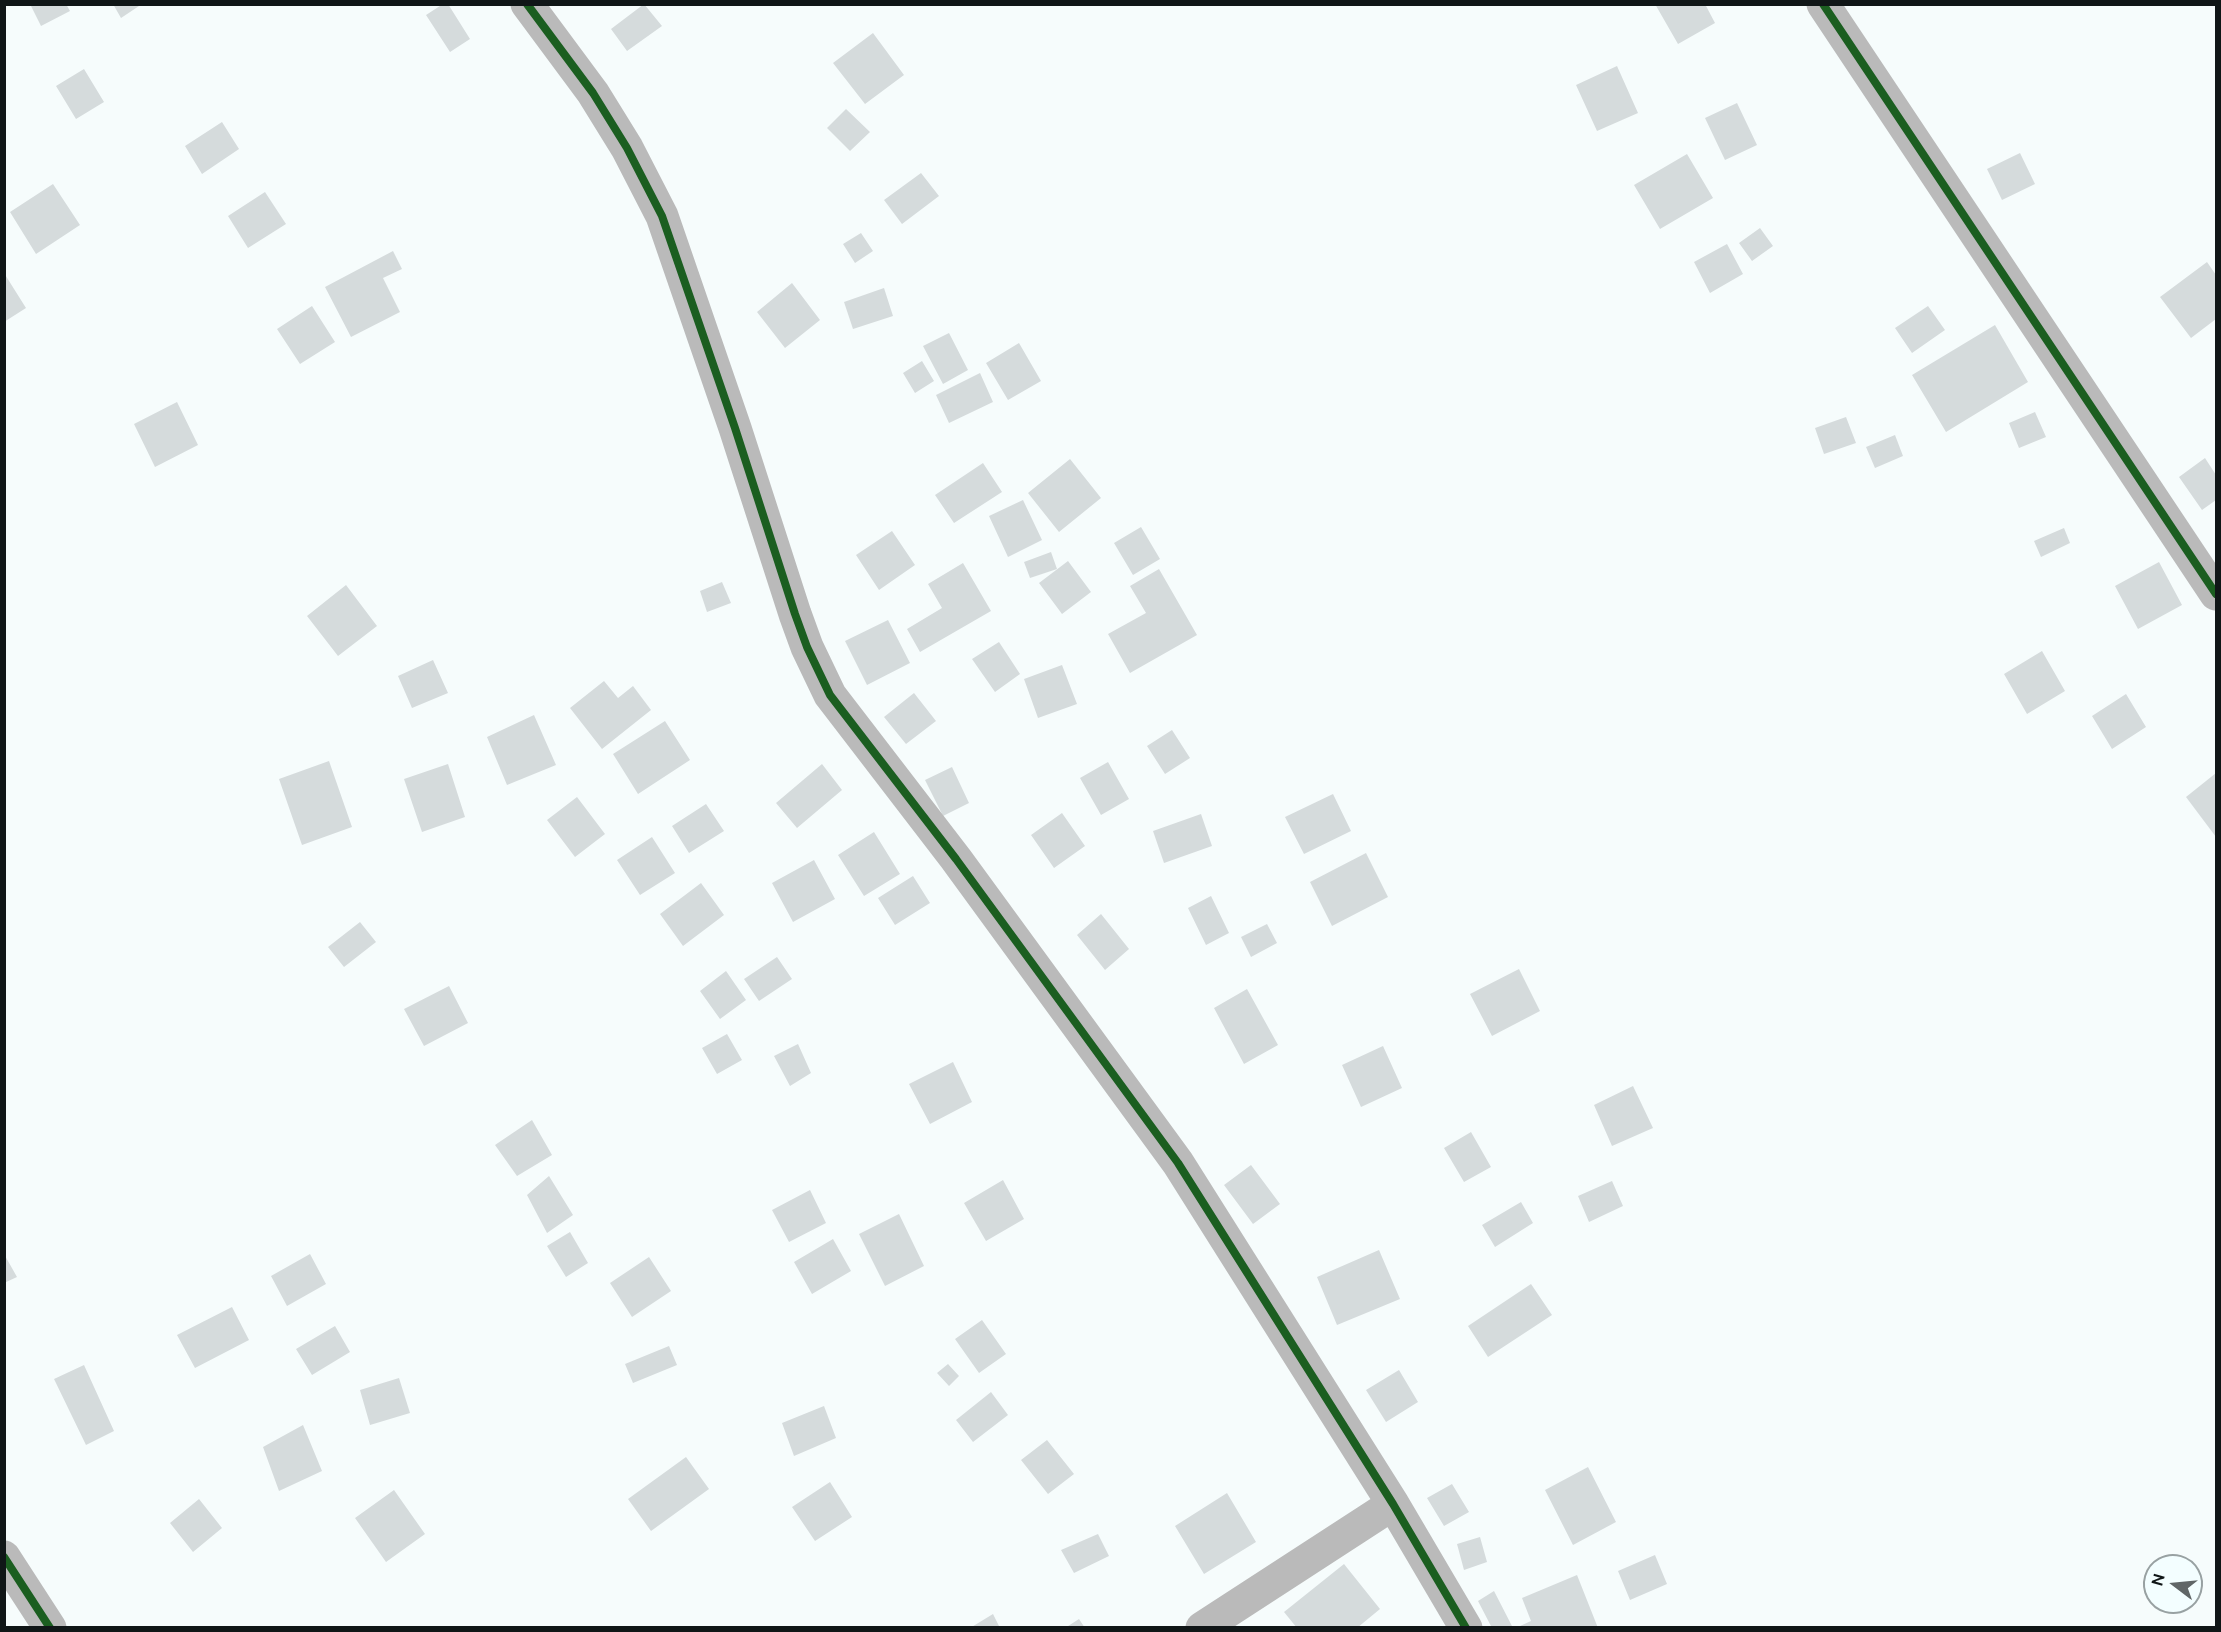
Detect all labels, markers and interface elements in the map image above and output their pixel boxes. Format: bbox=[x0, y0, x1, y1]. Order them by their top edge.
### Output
north arrow bbox=[2143, 1554, 2203, 1614]
text: N bbox=[2147, 1571, 2168, 1588]

